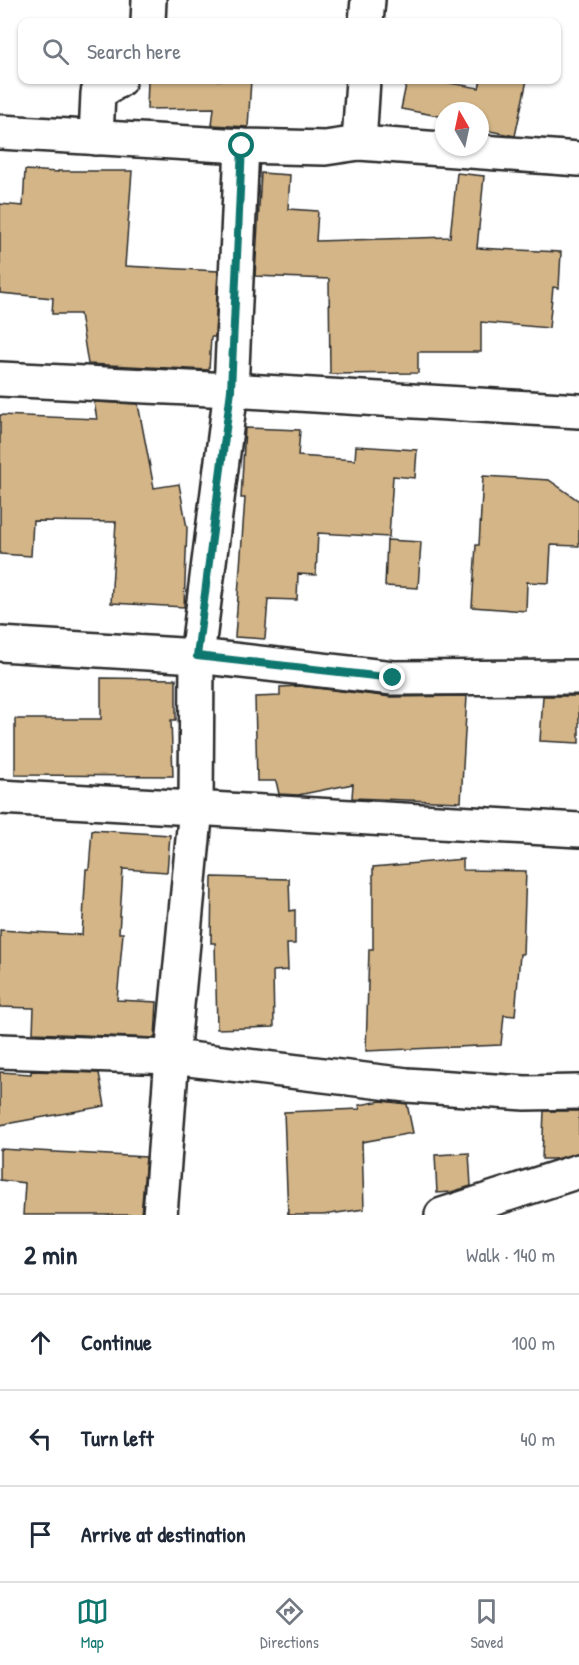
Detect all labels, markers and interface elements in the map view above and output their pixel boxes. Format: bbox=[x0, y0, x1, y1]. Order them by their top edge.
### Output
search box bbox=[18, 18, 561, 84]
icon: search bbox=[39, 35, 72, 68]
text: Search here bbox=[87, 36, 181, 66]
north arrow bbox=[435, 102, 489, 156]
route start bbox=[228, 132, 254, 158]
route end bbox=[379, 664, 405, 690]
text: 2 min bbox=[24, 1237, 77, 1272]
text: Walk · 140 m bbox=[466, 1241, 555, 1268]
icon: ahead bbox=[24, 1326, 57, 1359]
text: Continue bbox=[81, 1327, 152, 1357]
text: 100 m bbox=[512, 1329, 555, 1356]
icon: left bbox=[24, 1422, 57, 1455]
text: Turn left bbox=[81, 1423, 154, 1453]
text: 40 m bbox=[520, 1425, 555, 1452]
icon: arrive bbox=[24, 1518, 57, 1551]
text: Arrive at destination bbox=[81, 1519, 246, 1549]
tab: Map bbox=[76, 1595, 109, 1653]
tab: Directions bbox=[260, 1595, 319, 1653]
tab: Saved bbox=[470, 1595, 503, 1653]

